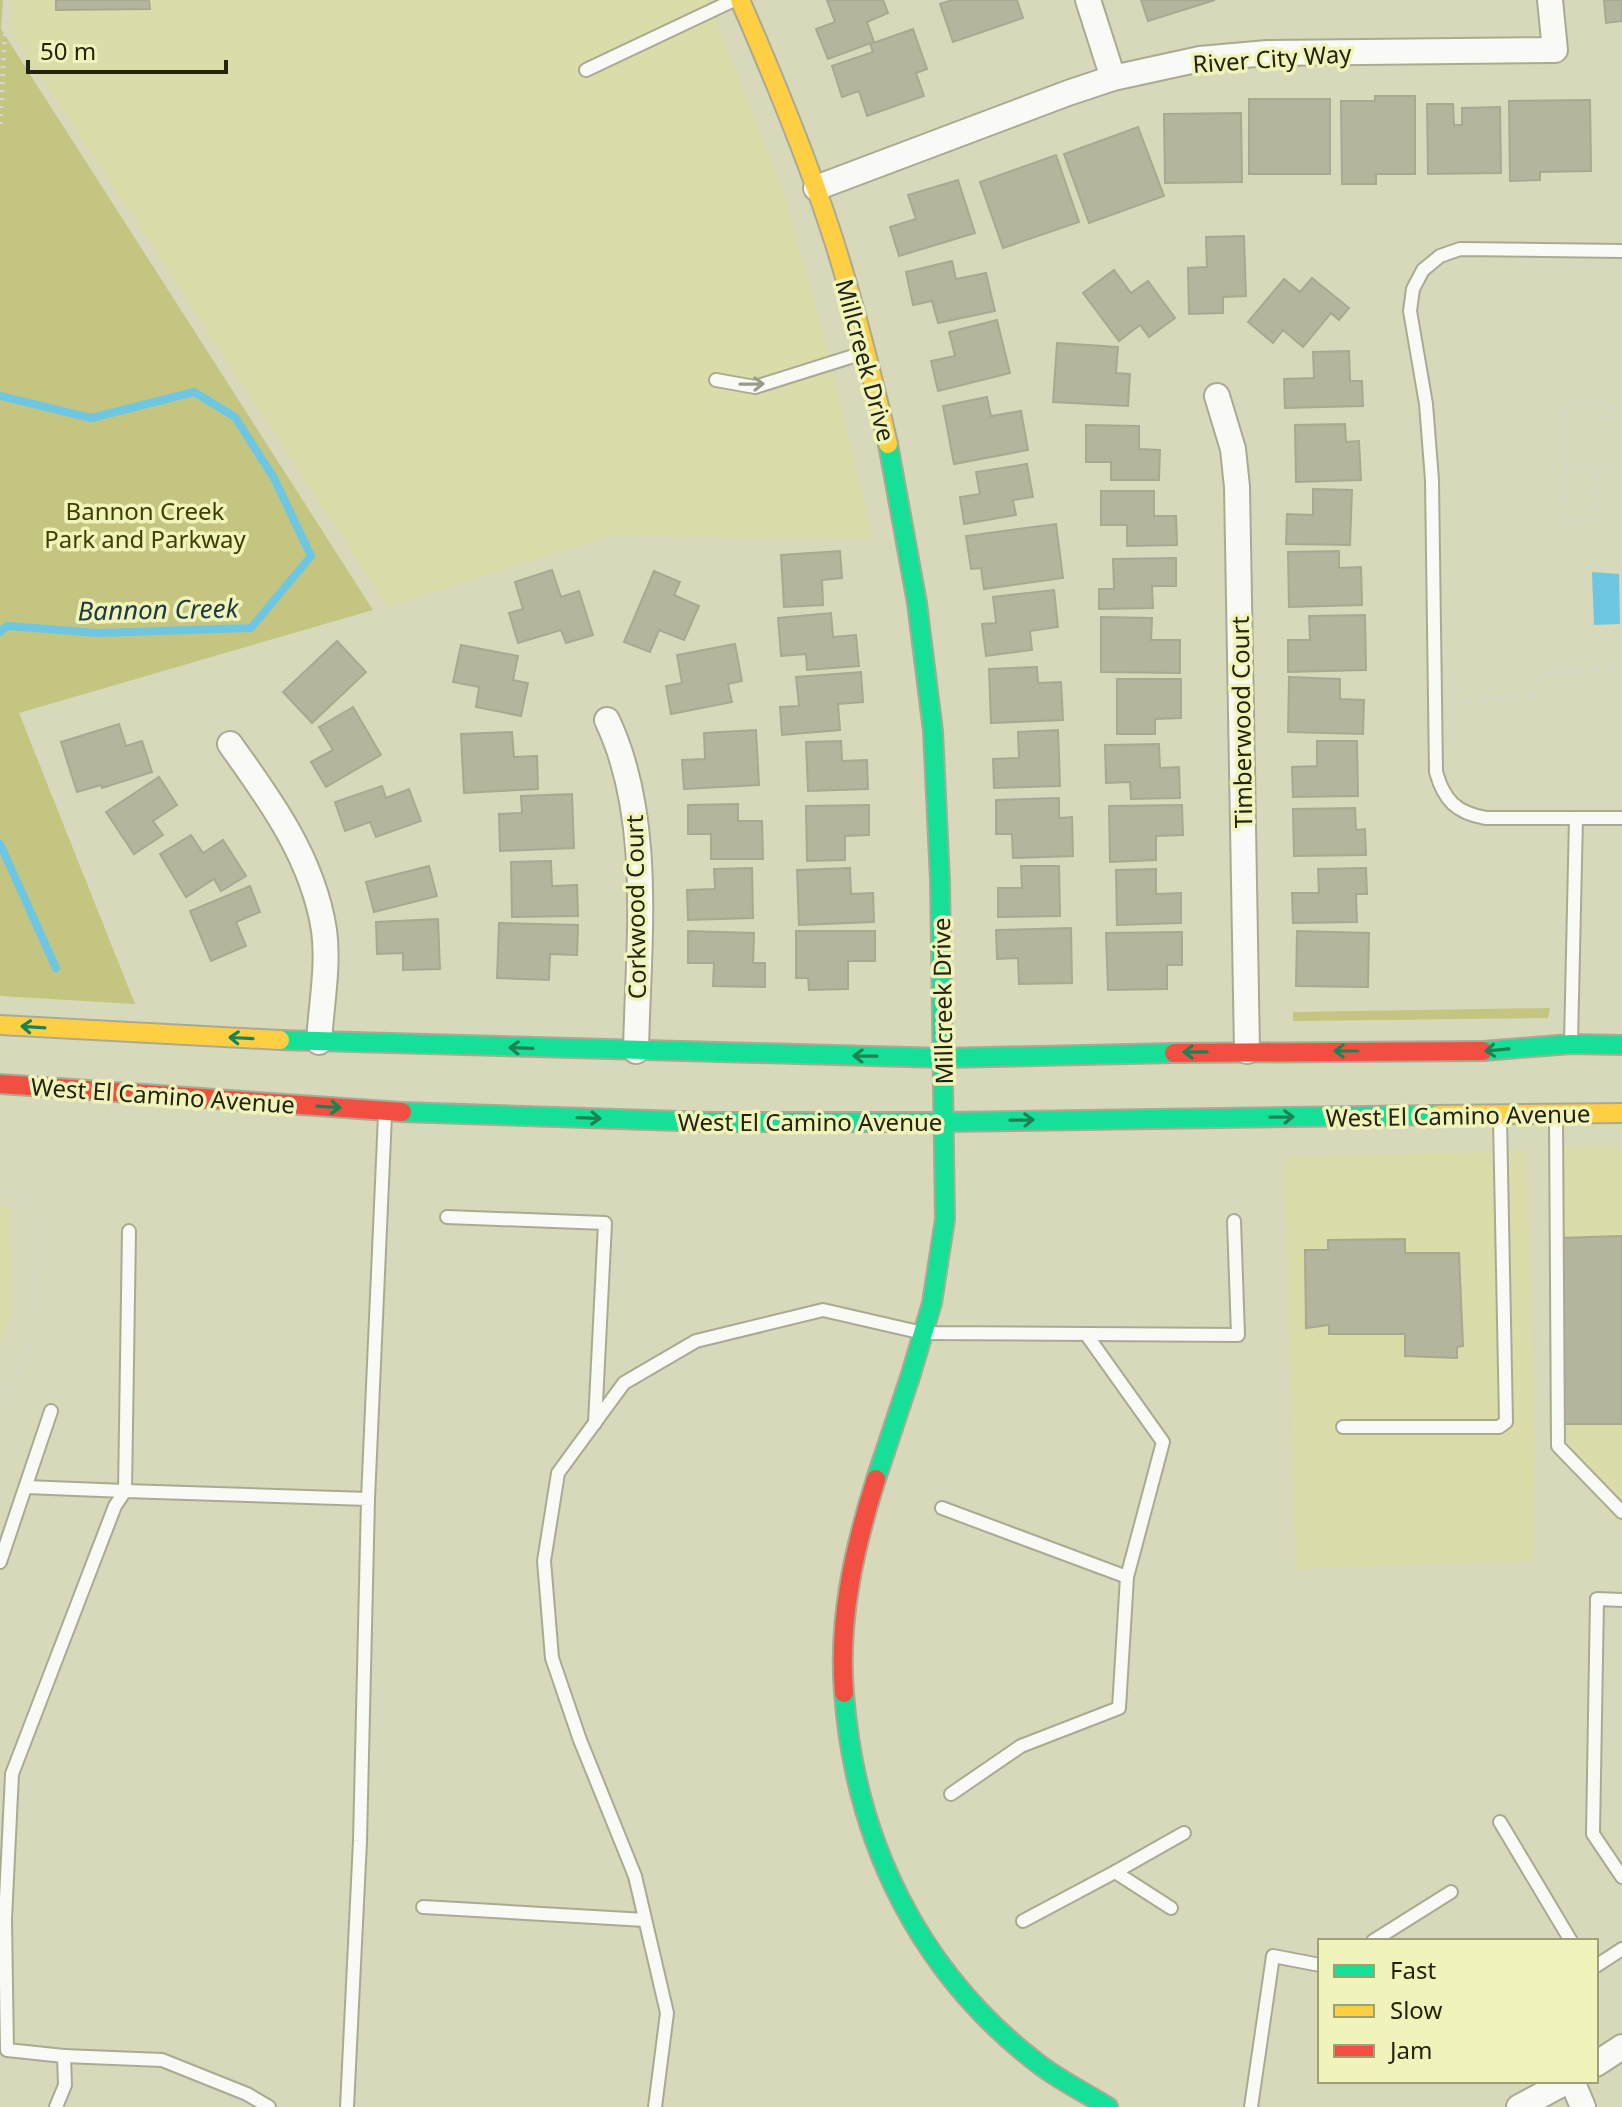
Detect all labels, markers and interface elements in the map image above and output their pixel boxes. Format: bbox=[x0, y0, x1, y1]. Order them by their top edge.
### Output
scale bar bbox=[28, 24, 226, 74]
text: 50 m bbox=[40, 34, 96, 67]
street label: River City Way bbox=[1192, 36, 1353, 80]
street label: Millcreek Drive bbox=[828, 275, 904, 445]
one-way arrow bbox=[739, 376, 765, 391]
park label: Bannon Creek Park and Parkway bbox=[44, 494, 247, 555]
water label: Bannon Creek bbox=[77, 590, 240, 628]
street label: Timberwood Court bbox=[1223, 615, 1259, 828]
street label: Corkwood Court bbox=[617, 814, 653, 999]
street label: Millcreek Drive bbox=[924, 917, 960, 1085]
one-way arrow bbox=[20, 1019, 47, 1034]
one-way arrow bbox=[228, 1030, 255, 1045]
one-way arrow bbox=[508, 1040, 535, 1055]
one-way arrow bbox=[1333, 1043, 1360, 1059]
one-way arrow bbox=[1484, 1043, 1511, 1058]
one-way arrow bbox=[1182, 1044, 1209, 1060]
one-way arrow bbox=[852, 1049, 879, 1064]
street label: West El Camino Avenue bbox=[30, 1069, 296, 1121]
street label: West El Camino Avenue bbox=[1325, 1096, 1591, 1134]
one-way arrow bbox=[315, 1100, 342, 1115]
street label: West El Camino Avenue bbox=[678, 1105, 942, 1138]
one-way arrow bbox=[1268, 1109, 1295, 1125]
one-way arrow bbox=[575, 1110, 602, 1125]
one-way arrow bbox=[1008, 1113, 1035, 1128]
legend bbox=[1318, 1939, 1598, 2083]
text: Fast bbox=[1390, 1953, 1436, 1986]
text: Slow bbox=[1390, 1993, 1442, 2026]
text: Jam bbox=[1388, 2033, 1432, 2066]

